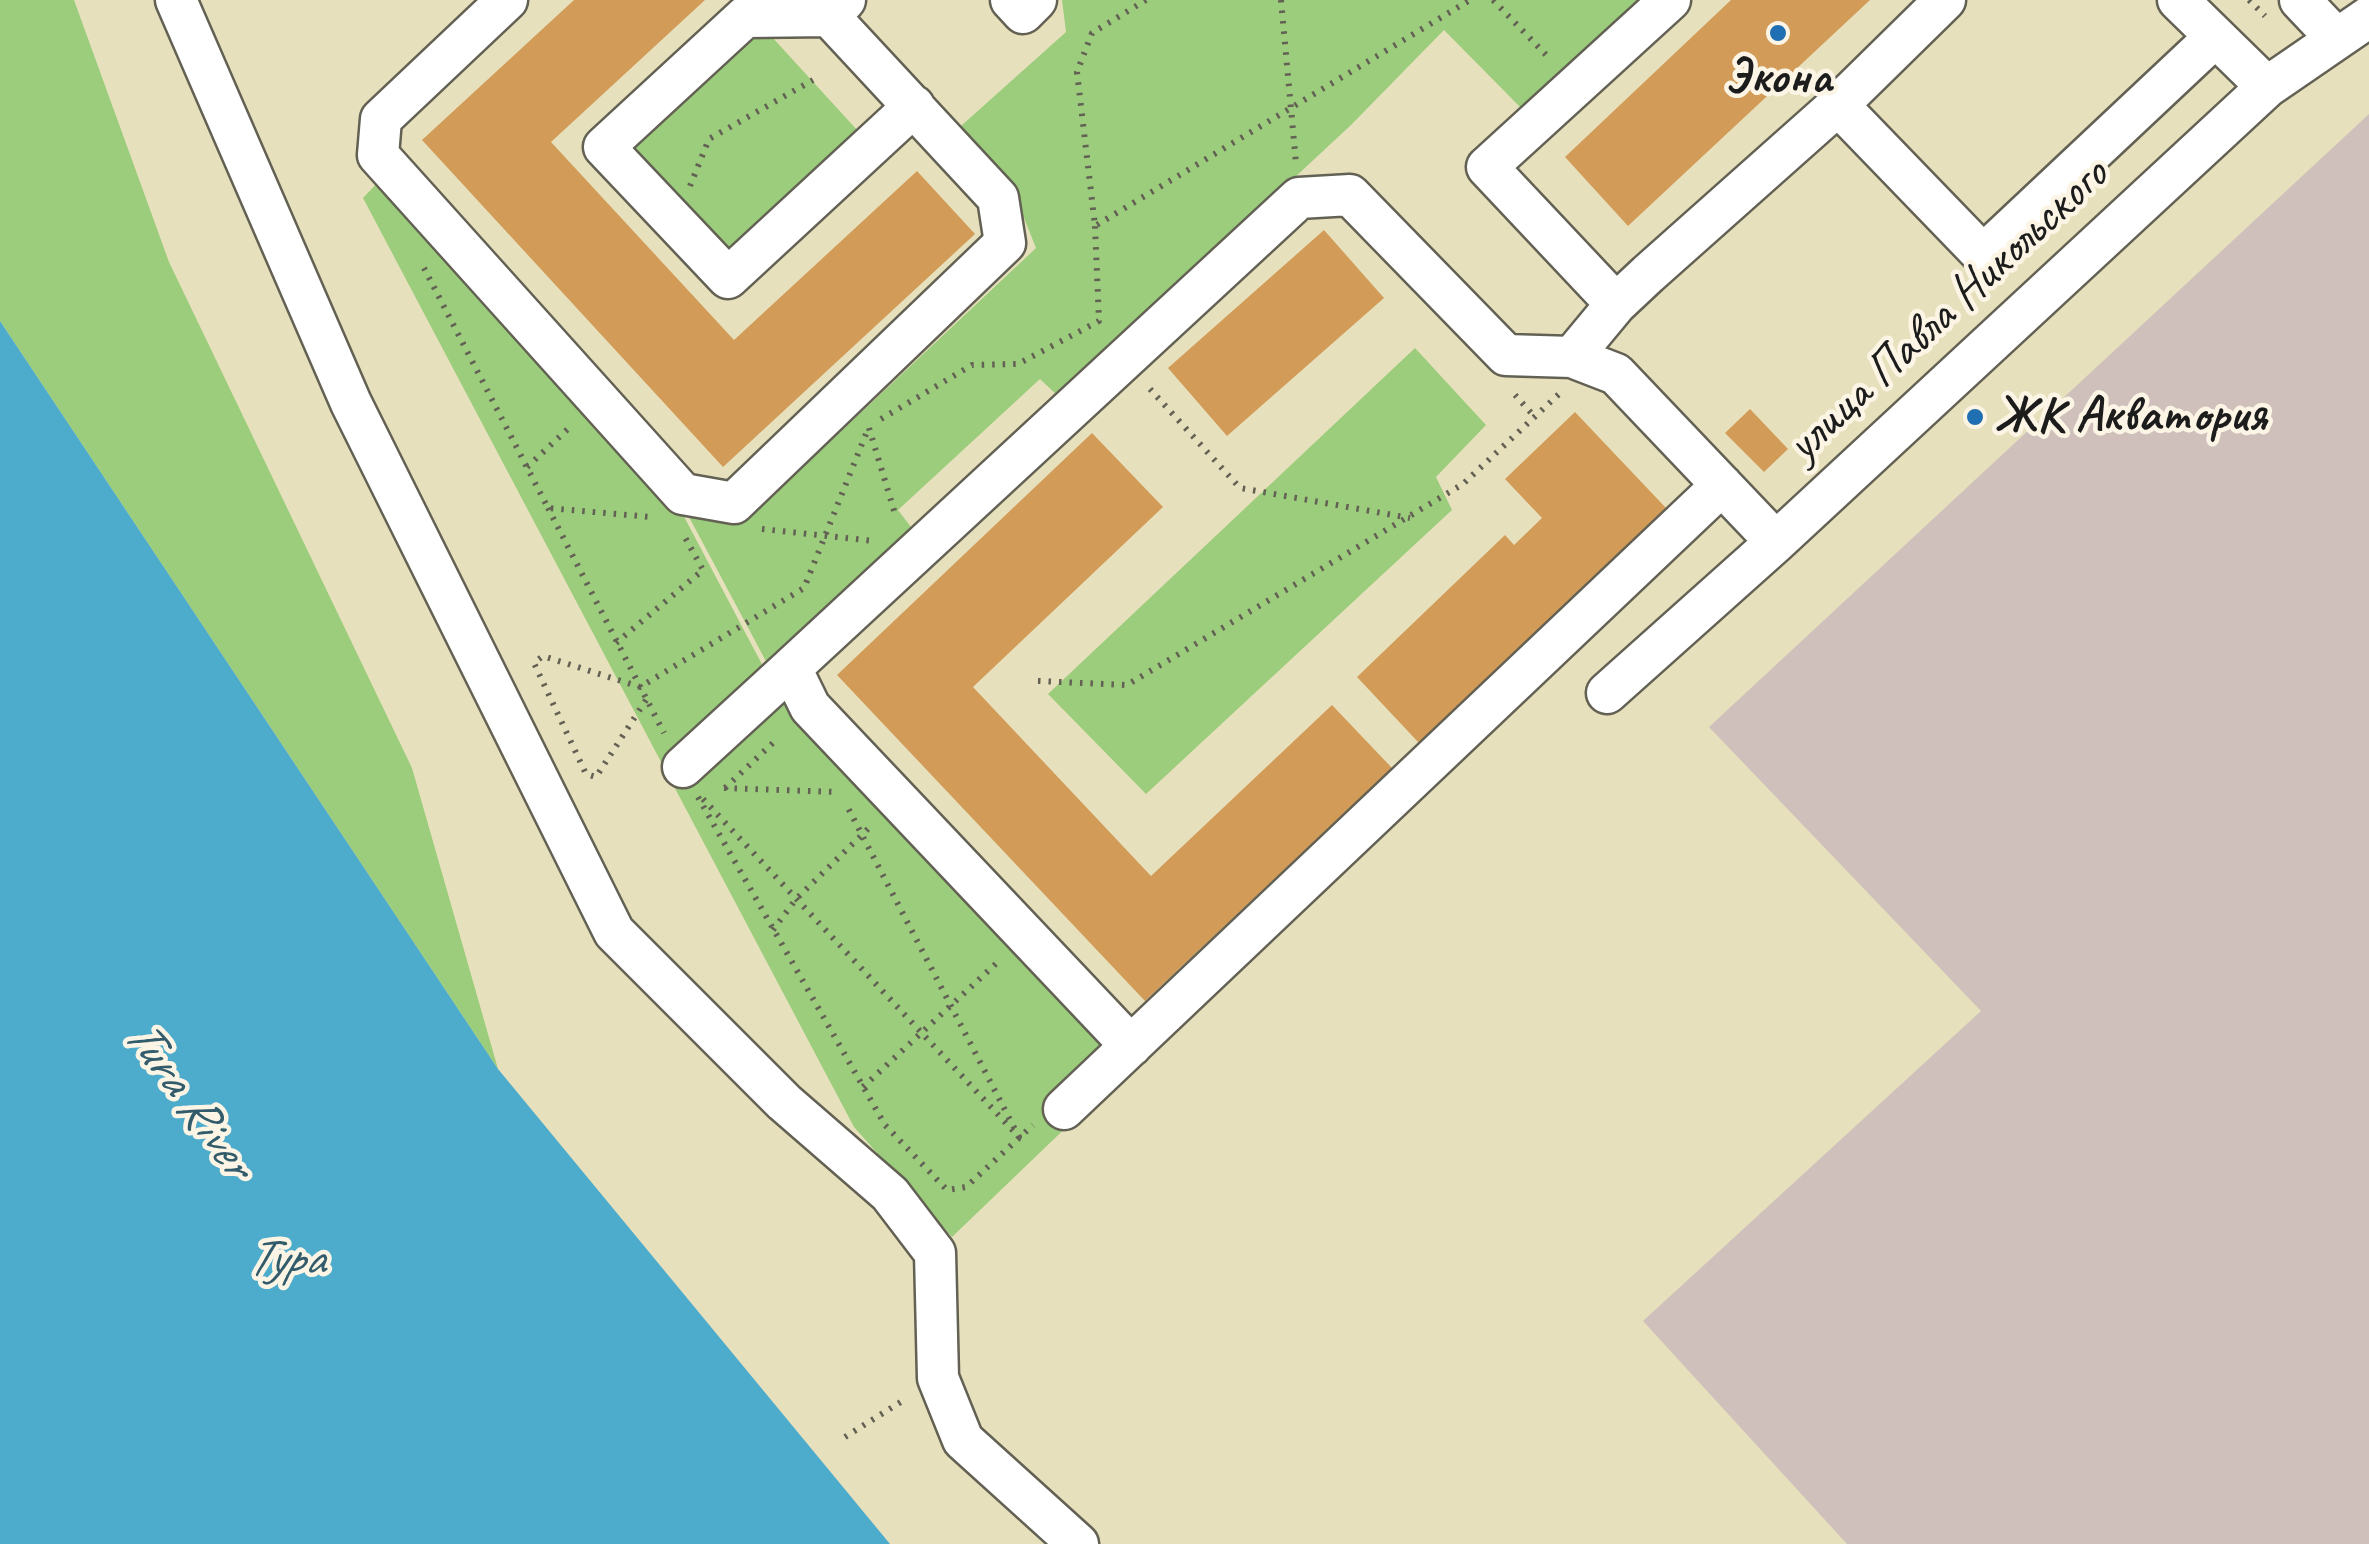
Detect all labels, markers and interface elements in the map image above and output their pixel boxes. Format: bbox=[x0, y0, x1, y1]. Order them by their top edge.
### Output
marker: Экона bbox=[1767, 22, 1789, 44]
place label: Экона bbox=[1725, 49, 1831, 109]
street label: улица Павла Никольского bbox=[1774, 146, 2122, 476]
place label: ЖК Акватория bbox=[1995, 387, 2266, 447]
marker: ЖК Акватория bbox=[1964, 406, 1986, 428]
water label: Tura River bbox=[108, 1007, 266, 1191]
water label: Тура bbox=[246, 1229, 324, 1291]

